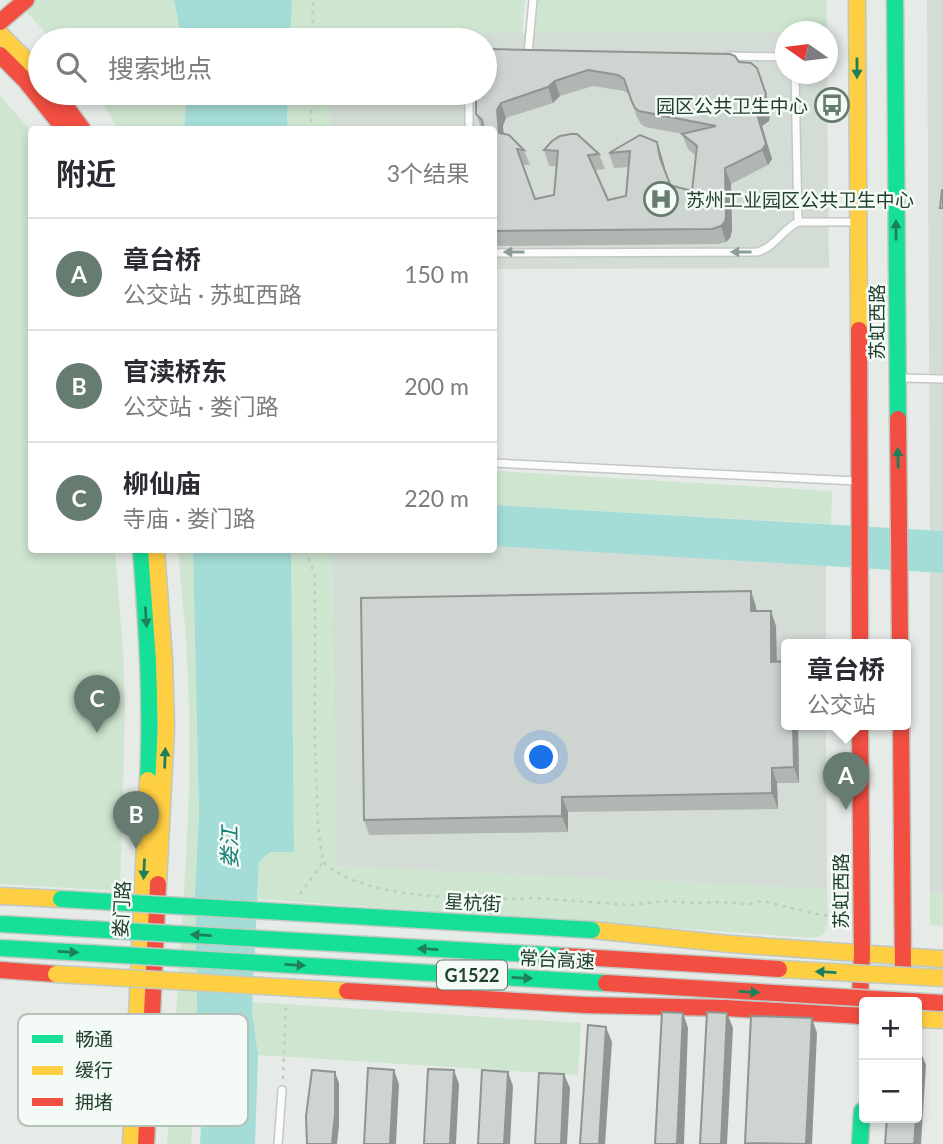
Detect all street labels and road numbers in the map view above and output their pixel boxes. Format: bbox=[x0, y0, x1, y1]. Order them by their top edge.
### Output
street label: 苏虹西路 bbox=[865, 284, 888, 360]
street label: 苏虹西路 bbox=[829, 853, 852, 929]
street label: 娄门路 bbox=[108, 880, 134, 938]
street label: 星杭街 bbox=[444, 889, 502, 915]
street label: 常台高速 bbox=[518, 946, 596, 972]
road number: G1522 bbox=[437, 960, 507, 990]

